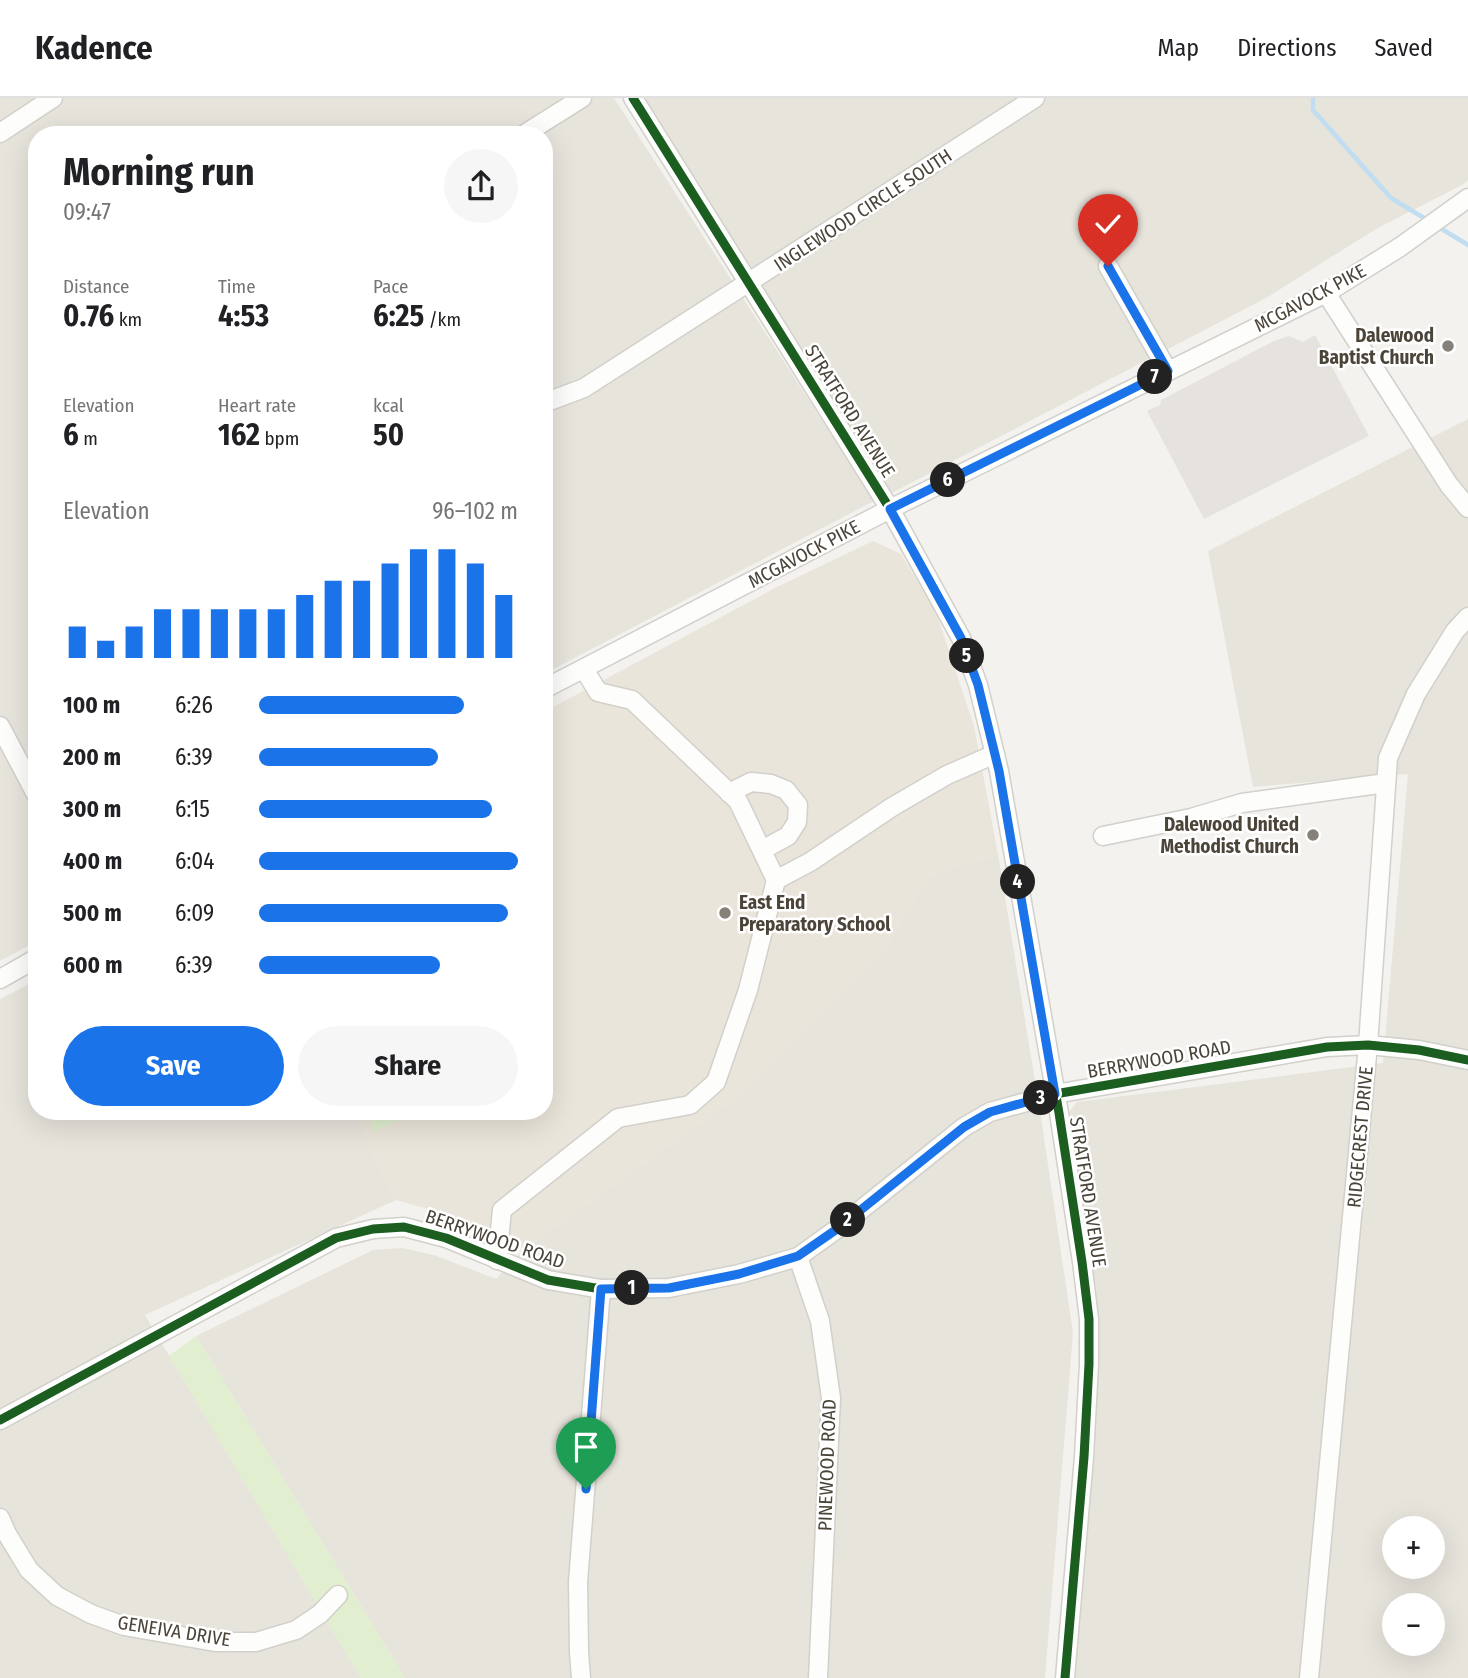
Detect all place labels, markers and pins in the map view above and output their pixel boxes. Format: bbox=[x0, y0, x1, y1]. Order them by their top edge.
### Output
pin bbox=[1078, 194, 1138, 266]
place label: Dalewood Baptist Church bbox=[1319, 324, 1434, 369]
marker: Dalewood Baptist Church bbox=[1440, 338, 1456, 354]
pin: 7 bbox=[1138, 360, 1172, 394]
pin: 6 bbox=[930, 462, 965, 498]
pin: 5 bbox=[950, 638, 984, 674]
place label: Dalewood United Methodist Church bbox=[1160, 813, 1299, 858]
marker: Dalewood United Methodist Church bbox=[1305, 827, 1321, 843]
pin: 4 bbox=[1000, 864, 1036, 900]
place label: East End Preparatory School bbox=[739, 891, 891, 936]
marker: East End Preparatory School bbox=[717, 905, 733, 921]
pin: 3 bbox=[1024, 1080, 1058, 1116]
pin: 2 bbox=[830, 1202, 866, 1238]
pin: 1 bbox=[614, 1270, 650, 1306]
pin bbox=[556, 1417, 616, 1489]

